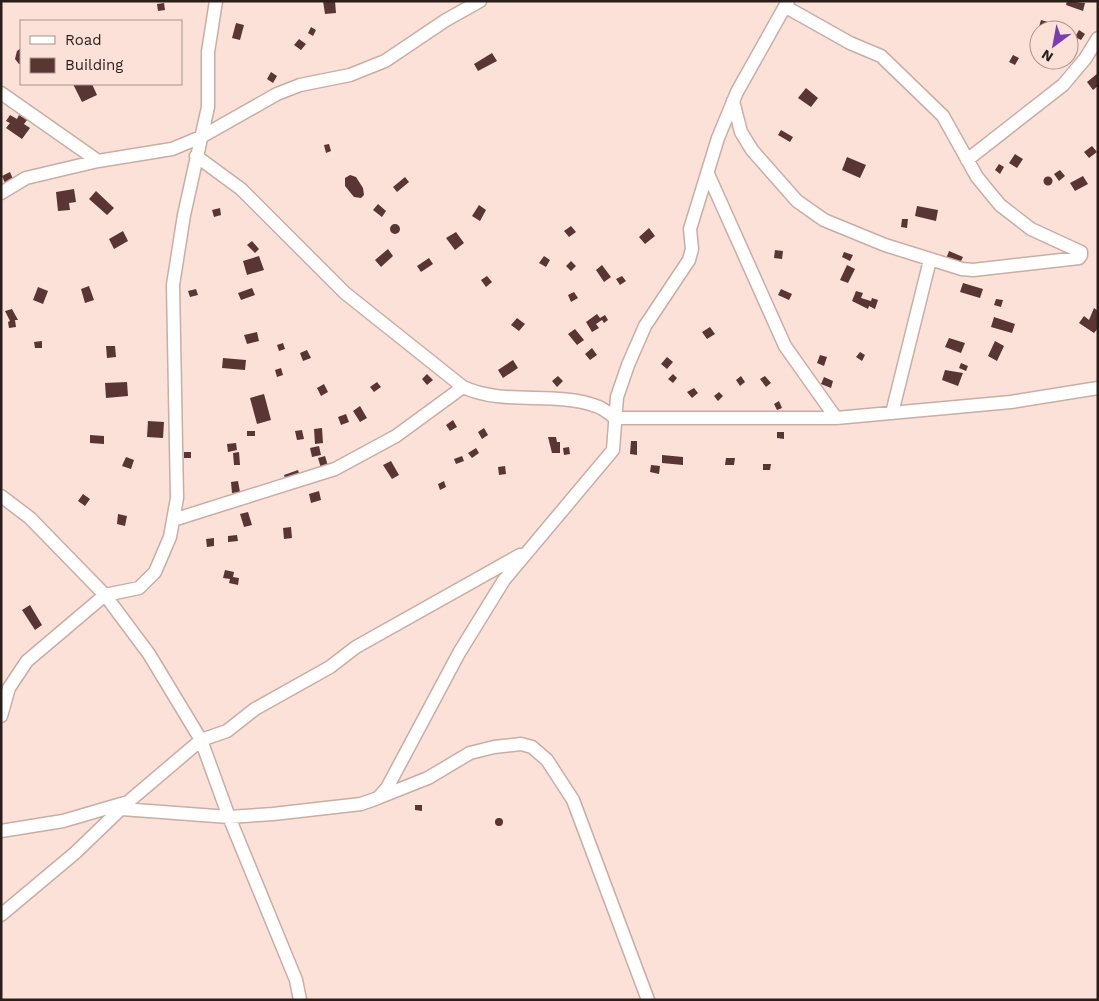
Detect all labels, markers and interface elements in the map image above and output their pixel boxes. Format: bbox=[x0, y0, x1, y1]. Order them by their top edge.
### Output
legend bbox=[20, 20, 182, 85]
north arrow bbox=[1029, 20, 1079, 70]
text: Road bbox=[65, 31, 102, 49]
text: N bbox=[1038, 46, 1056, 66]
text: Building bbox=[65, 56, 123, 74]

